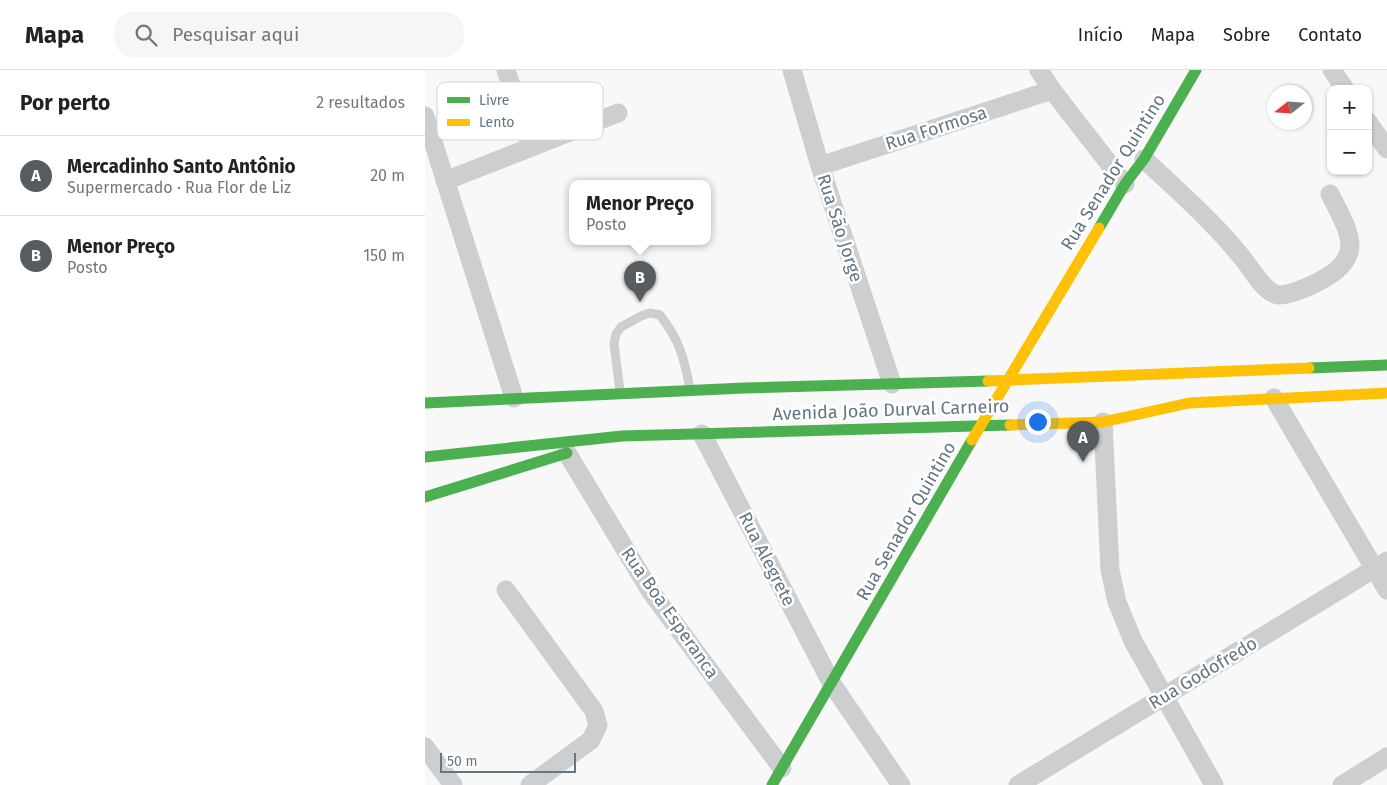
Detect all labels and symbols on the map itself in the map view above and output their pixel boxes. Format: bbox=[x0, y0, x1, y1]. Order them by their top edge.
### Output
legend bbox=[437, 82, 603, 140]
north arrow bbox=[1267, 85, 1312, 130]
street label: Rua Senador Quintino bbox=[1056, 90, 1170, 254]
text: Livre bbox=[479, 92, 509, 109]
street label: Rua Formosa bbox=[882, 101, 990, 155]
text: Lento bbox=[479, 114, 514, 131]
street label: Rua São Jorge bbox=[812, 171, 868, 285]
pin: B bbox=[624, 261, 656, 302]
street label: Avenida João Durval Carneiro bbox=[772, 395, 1010, 425]
your location bbox=[1025, 409, 1051, 435]
pin: A bbox=[1067, 421, 1099, 462]
street label: Rua Senador Quintino bbox=[851, 438, 961, 604]
street label: Rua Alegrete bbox=[734, 508, 800, 610]
street label: Rua Boa Esperanca bbox=[617, 543, 723, 683]
street label: Rua Godofredo bbox=[1145, 632, 1261, 714]
scale bar bbox=[440, 750, 576, 773]

